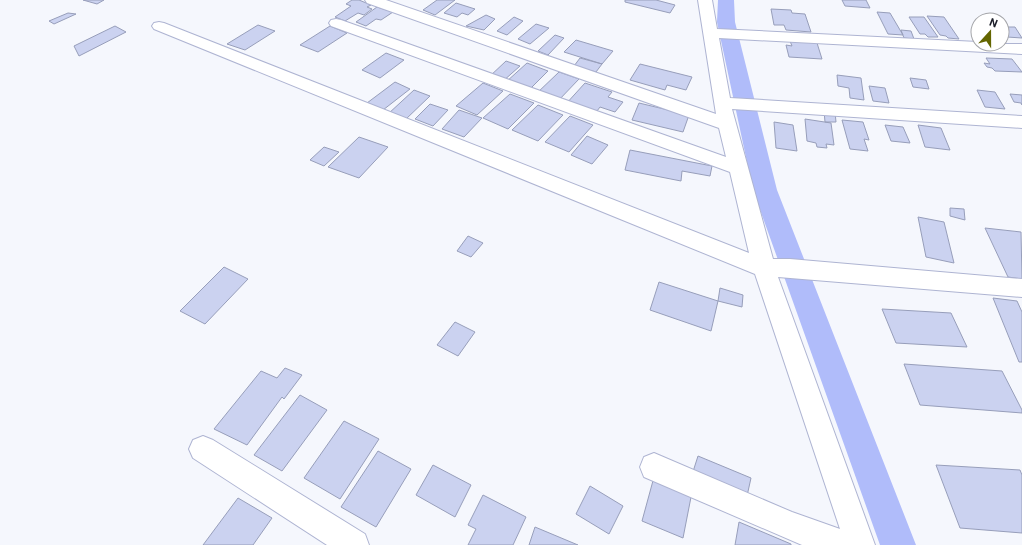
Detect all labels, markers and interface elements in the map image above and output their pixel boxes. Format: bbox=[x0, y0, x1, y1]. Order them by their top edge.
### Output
north arrow bbox=[970, 12, 1010, 52]
text: N bbox=[987, 16, 1000, 31]

